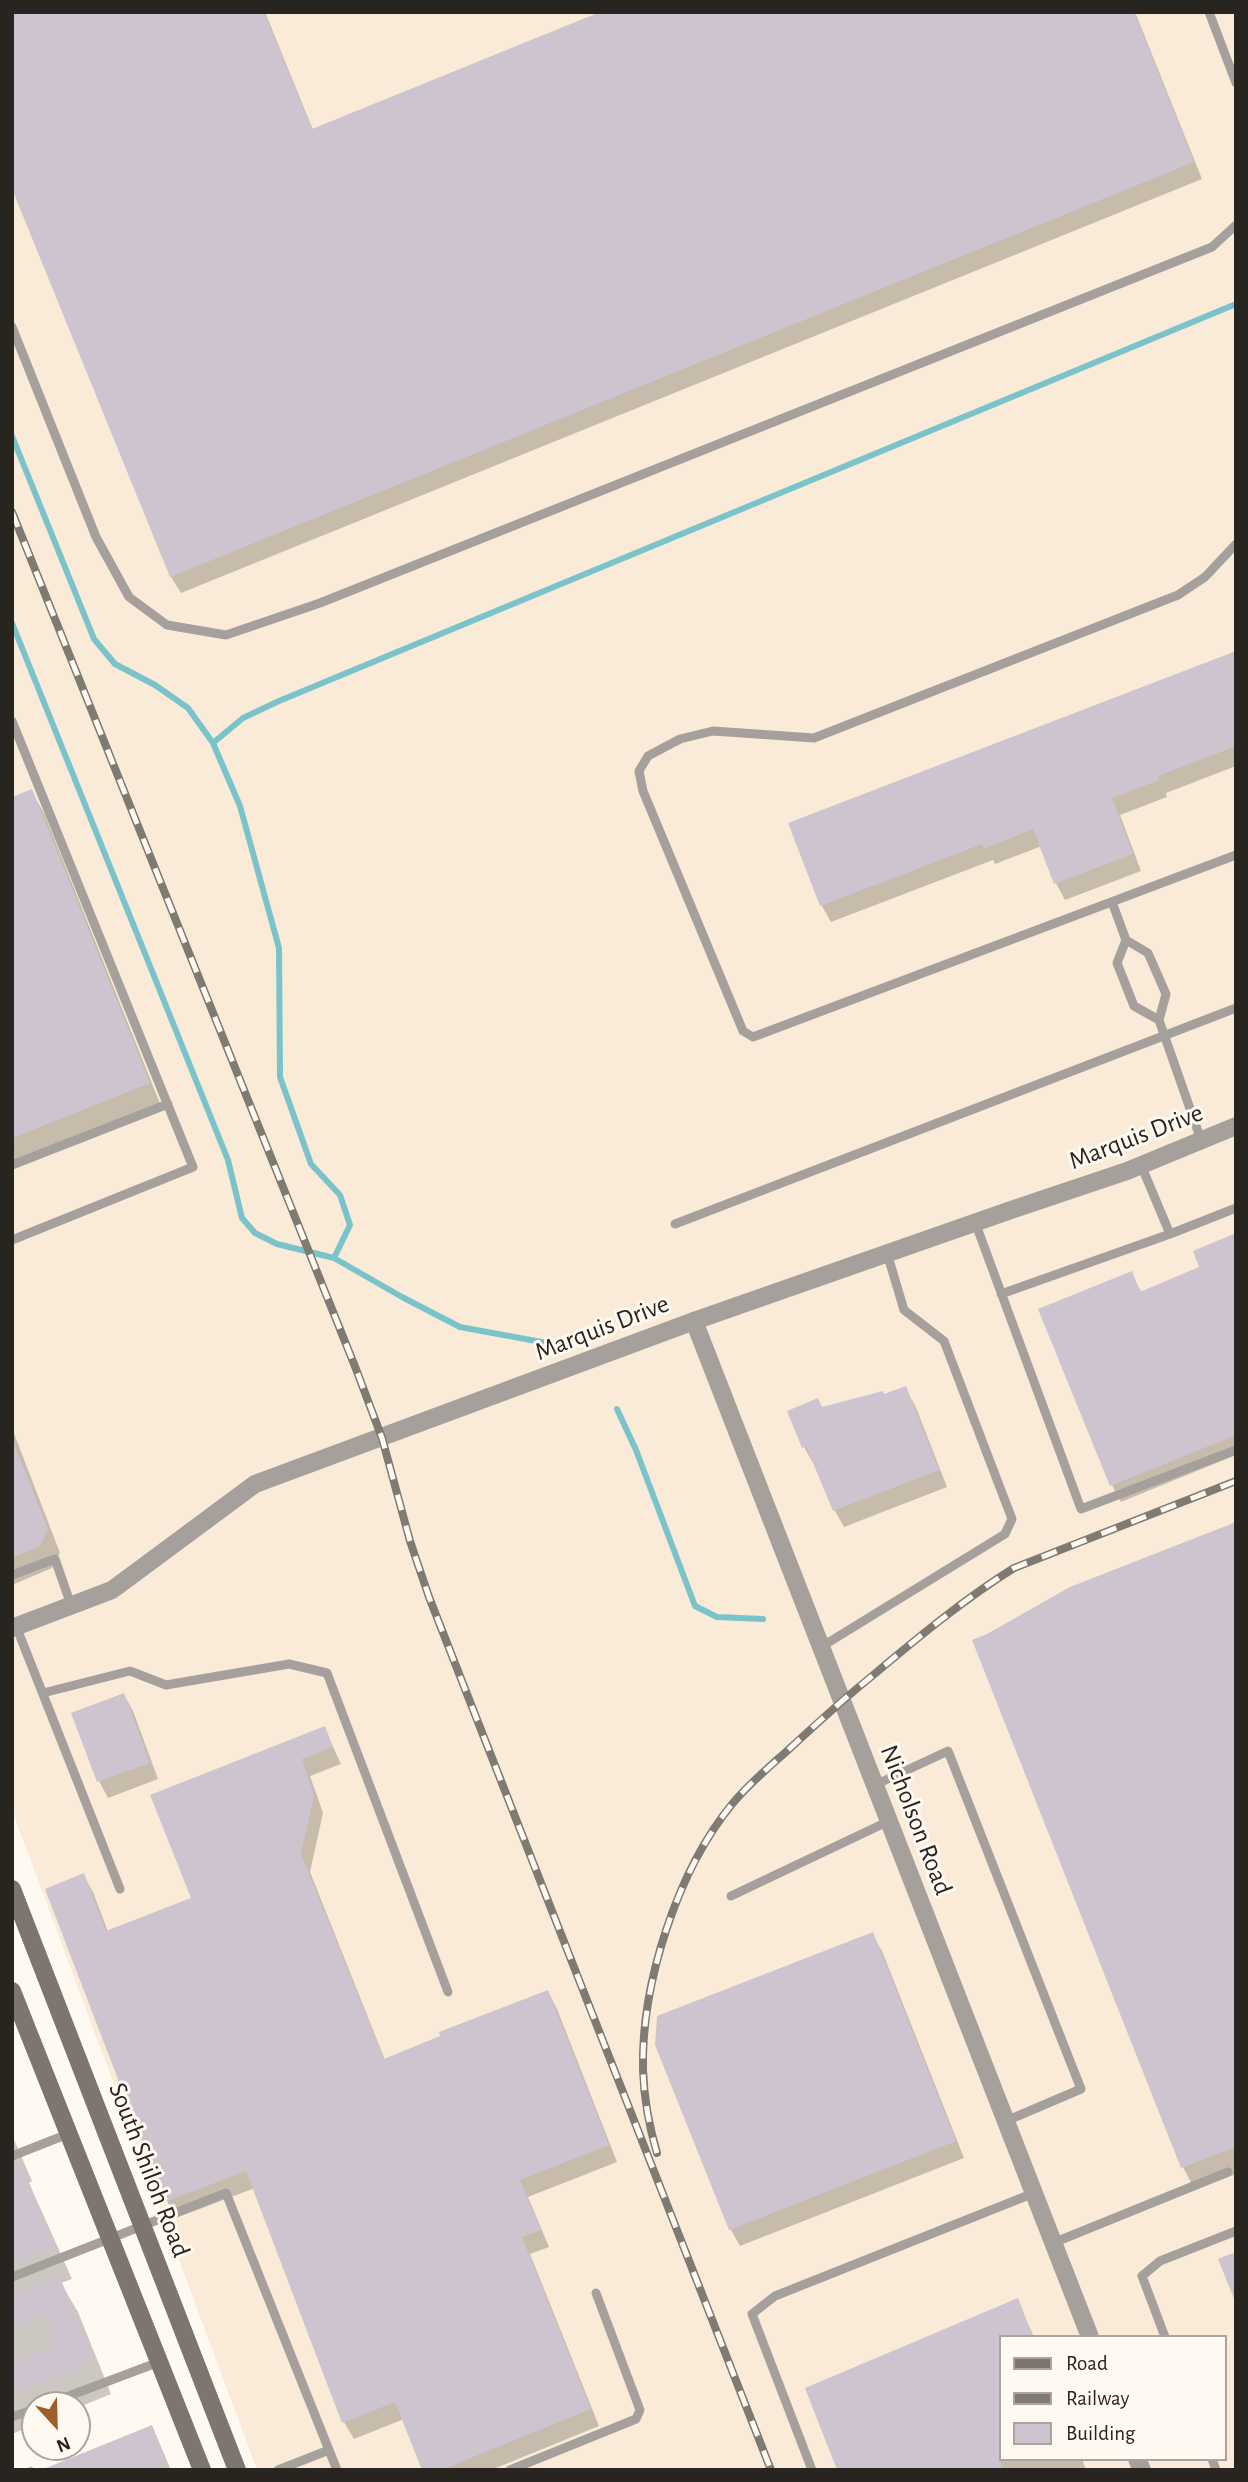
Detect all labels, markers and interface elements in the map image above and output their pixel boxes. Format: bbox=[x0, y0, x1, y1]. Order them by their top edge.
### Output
street label: Marquis Drive bbox=[1065, 1097, 1207, 1177]
street label: Marquis Drive bbox=[531, 1288, 673, 1368]
street label: Nicholson Road bbox=[873, 1741, 959, 1899]
street label: South Shiloh Road bbox=[101, 2078, 197, 2262]
legend bbox=[1000, 2335, 1227, 2461]
text: Road bbox=[1066, 2353, 1108, 2374]
text: Railway bbox=[1066, 2388, 1129, 2409]
north arrow bbox=[21, 2391, 91, 2461]
text: Building bbox=[1066, 2423, 1135, 2444]
text: N bbox=[54, 2433, 73, 2455]

